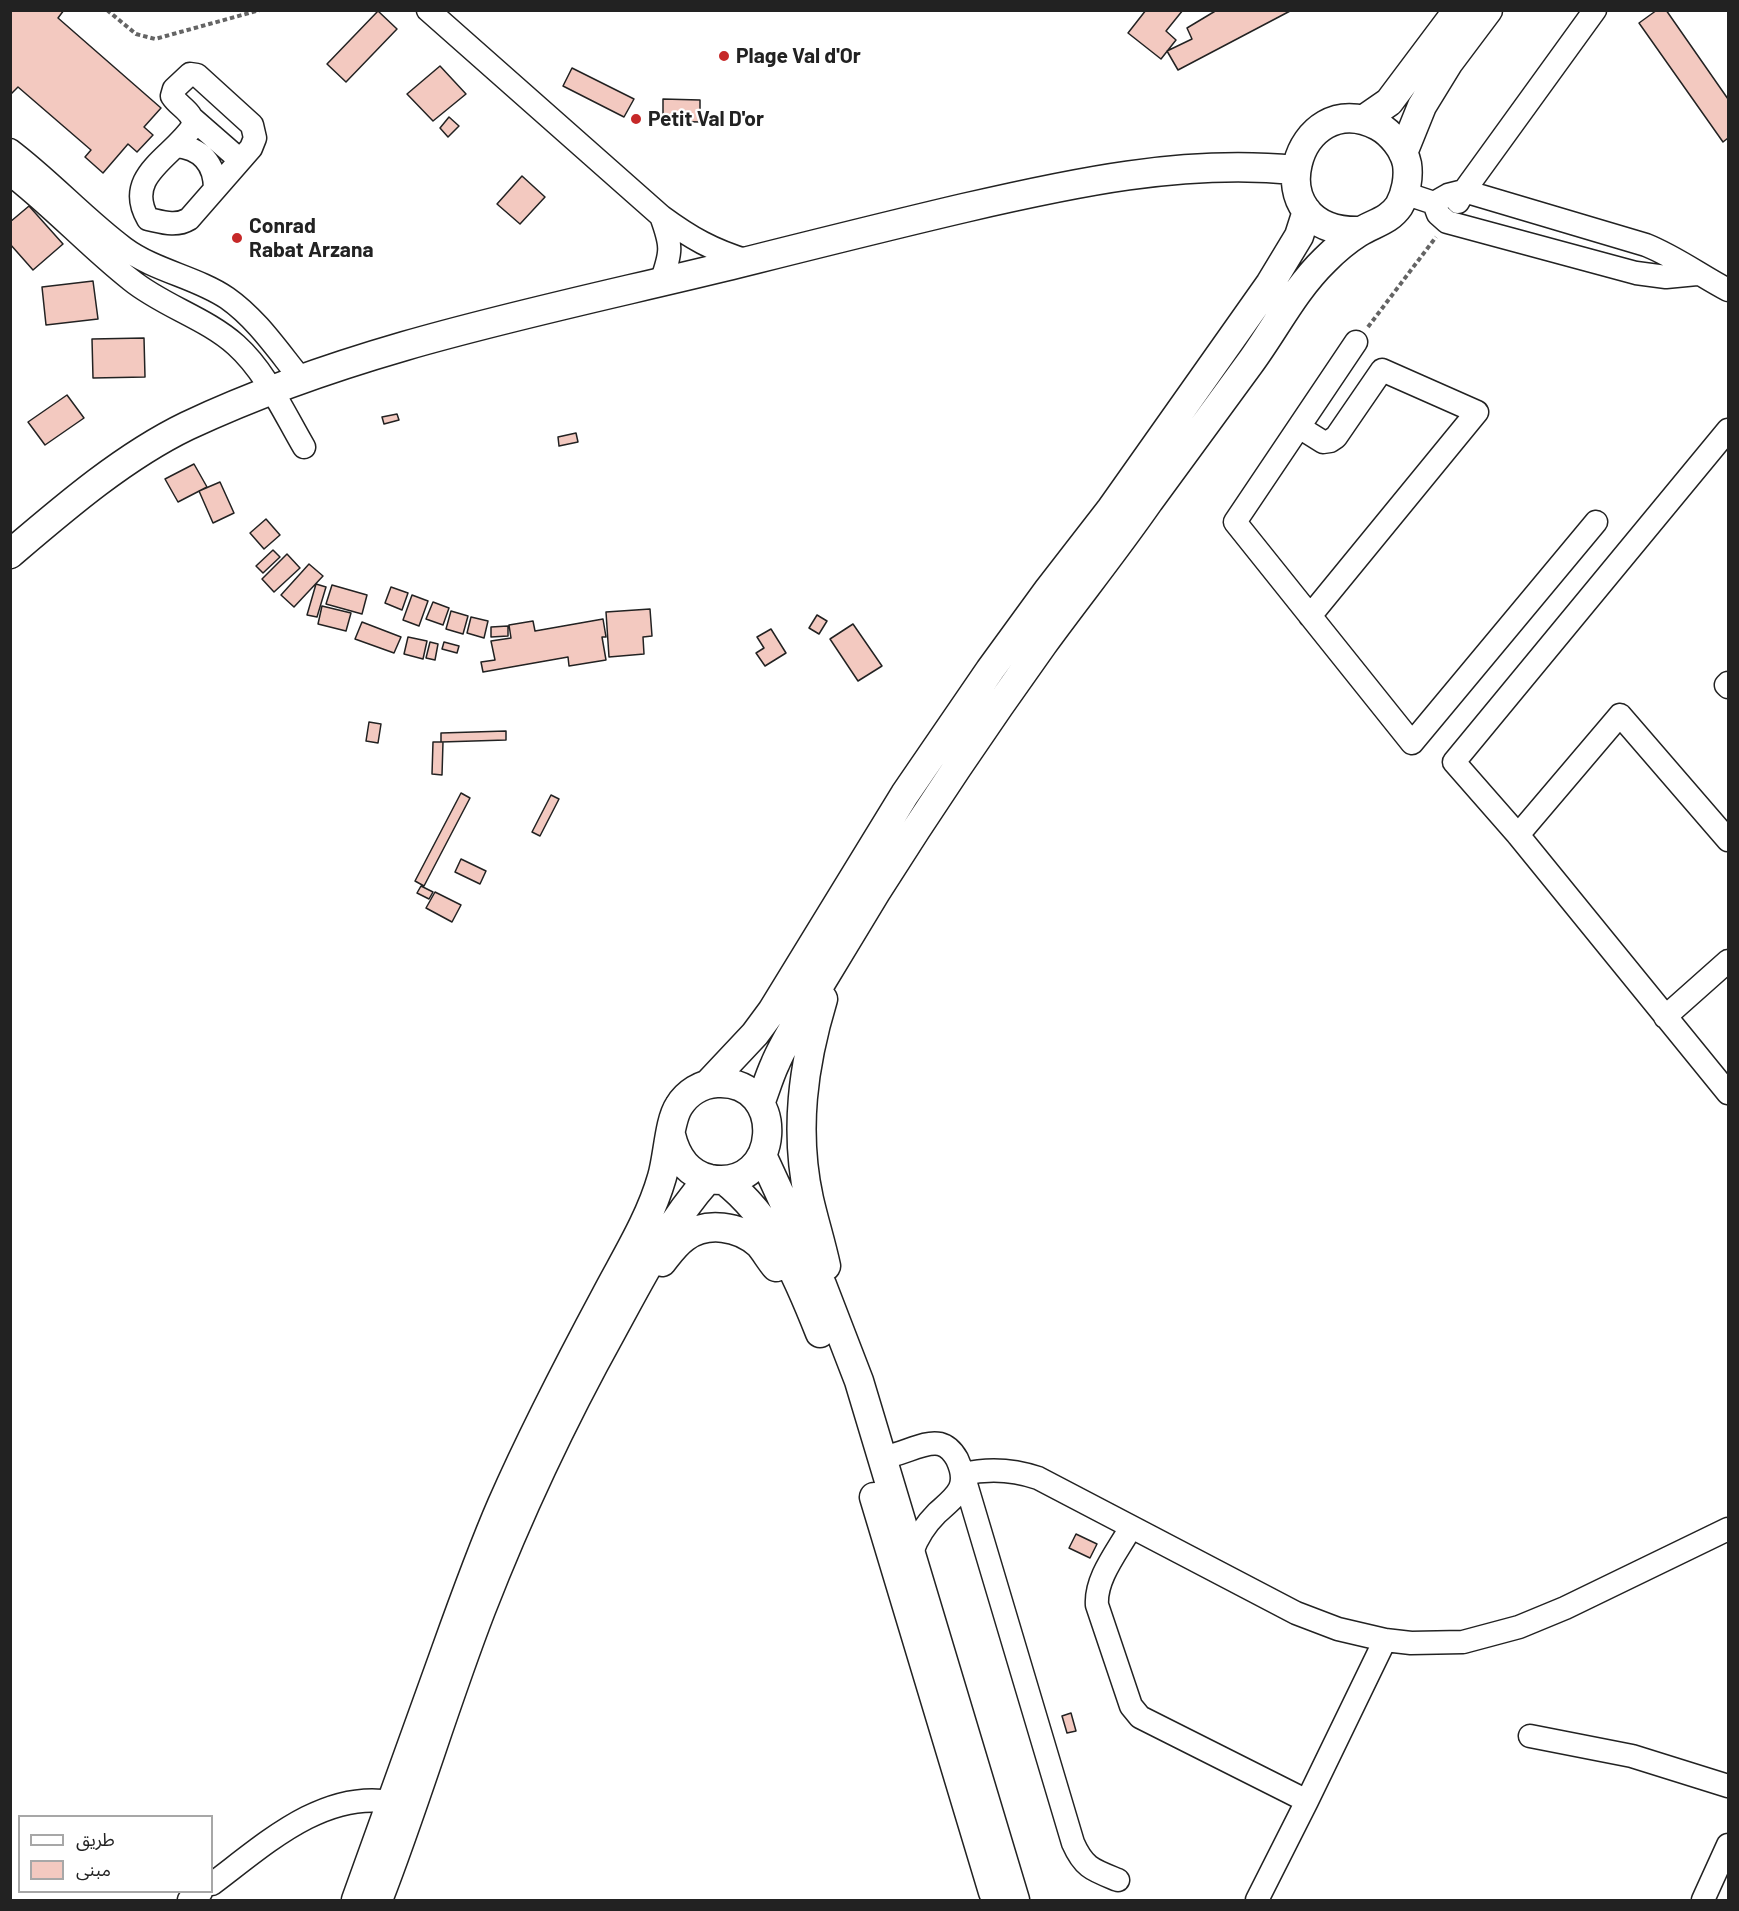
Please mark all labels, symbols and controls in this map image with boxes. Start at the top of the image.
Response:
place label: Plage Val d'Or [736,43,861,69]
marker: Plage Val d'Or [717,49,731,63]
place label: Petit Val D'or [648,106,764,132]
marker: Petit Val D'or [629,112,643,126]
place label: Conrad Rabat Arzana [249,213,374,263]
marker: Conrad Rabat Arzana [230,231,244,245]
legend [18,1815,213,1893]
text: طريق [76,1828,115,1850]
text: مبنى [76,1858,111,1880]

